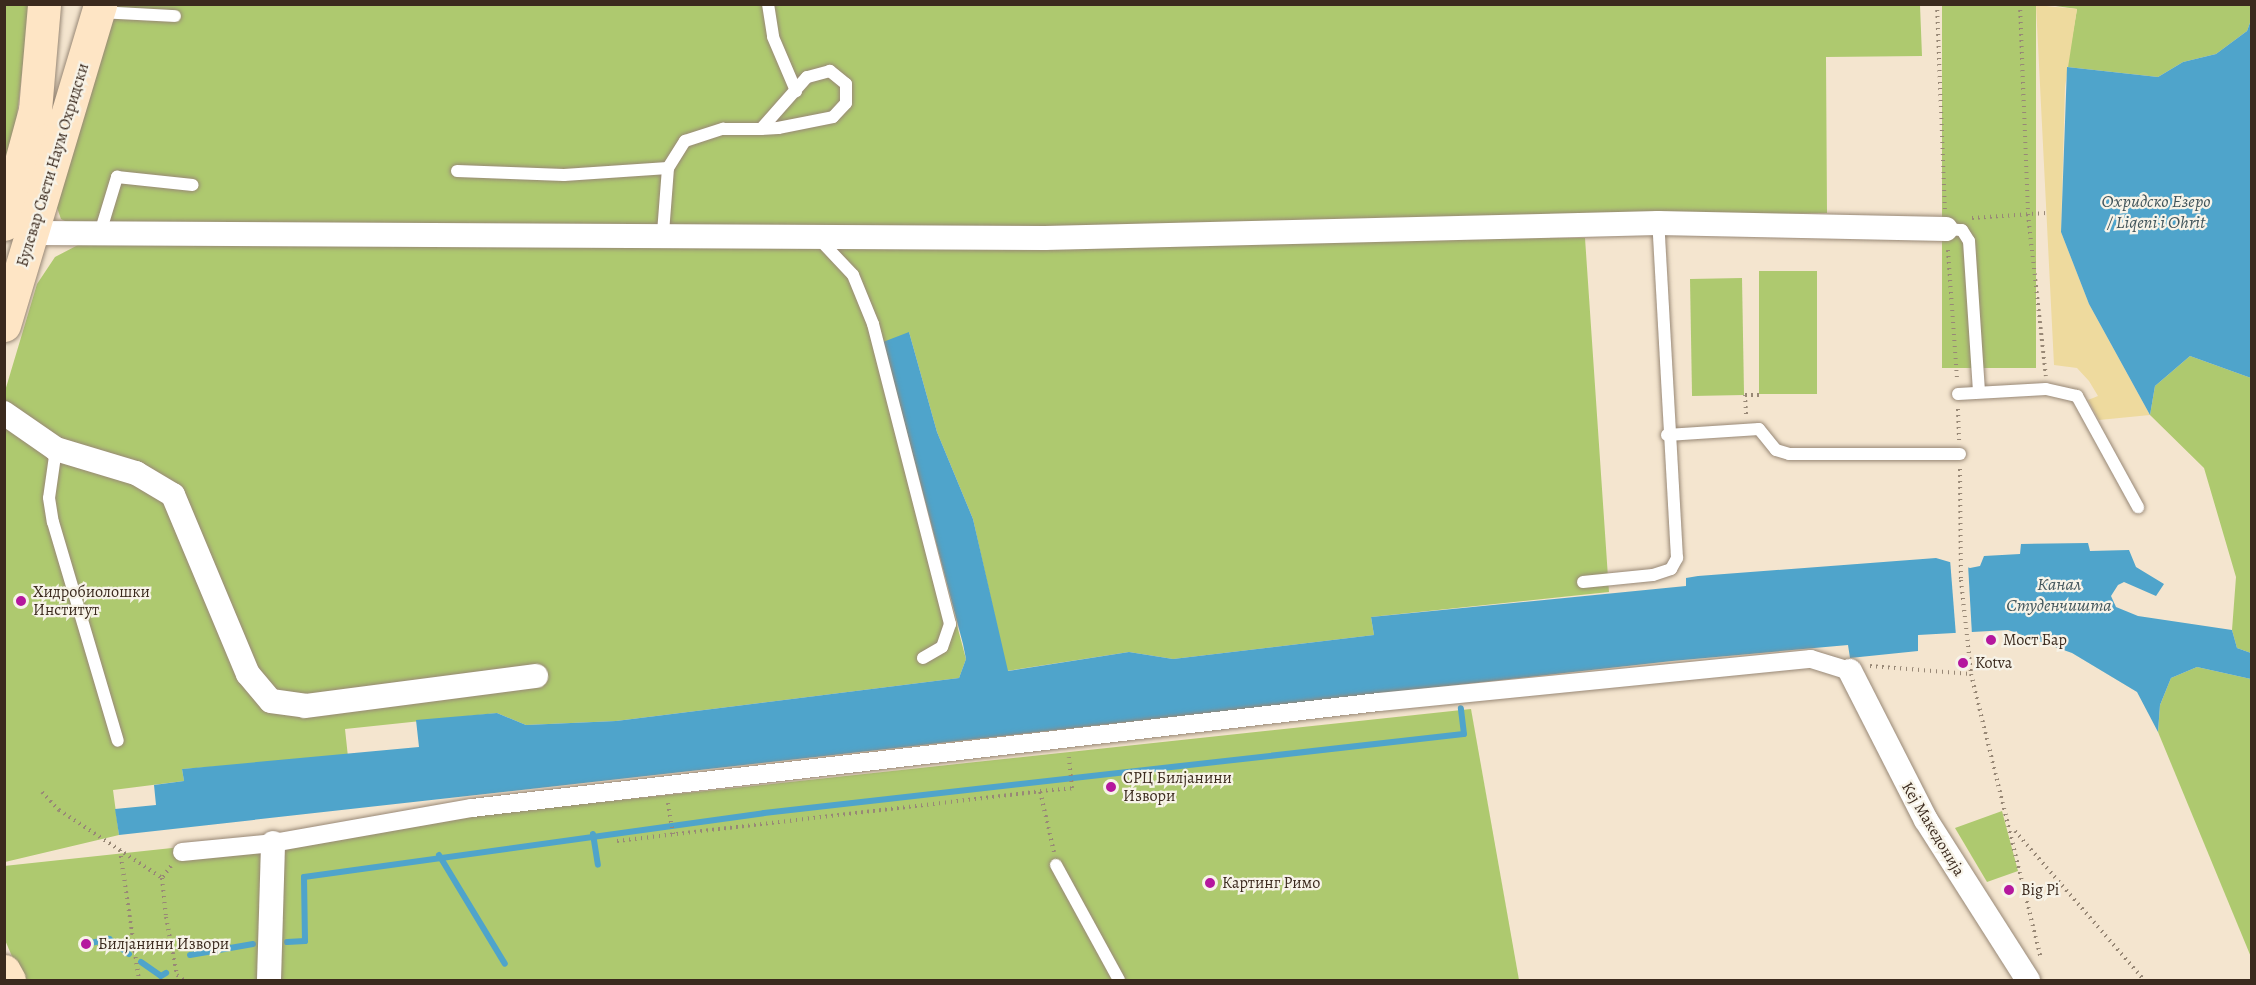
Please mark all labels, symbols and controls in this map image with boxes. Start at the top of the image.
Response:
street label: Булевар Свети Наум Охридски [13,61,93,269]
water label: Охридско Езеро / Liqeni i Ohrit [2101,191,2211,234]
water label: Канал Студенчишта [2006,574,2112,616]
place label: Хидробиолошки Институт [33,582,150,620]
marker: Хидробиолошки Институт [14,594,28,608]
place label: Мост Бар [2003,630,2067,650]
marker: Мост Бар [1984,633,1998,647]
place label: Kotva [1975,653,2012,673]
marker: Kotva [1956,656,1970,670]
place label: СРЦ Билјанини Извори [1123,768,1232,806]
street label: Кеј Македонија [1897,779,1969,879]
marker: СРЦ Билјанини Извори [1104,780,1118,794]
place label: Картинг Римо [1222,873,1320,893]
marker: Картинг Римо [1203,876,1217,890]
place label: Big Pi [2021,880,2059,900]
marker: Big Pi [2002,883,2016,897]
place label: Билјанини Извори [98,934,229,954]
marker: Билјанини Извори [79,937,93,951]

